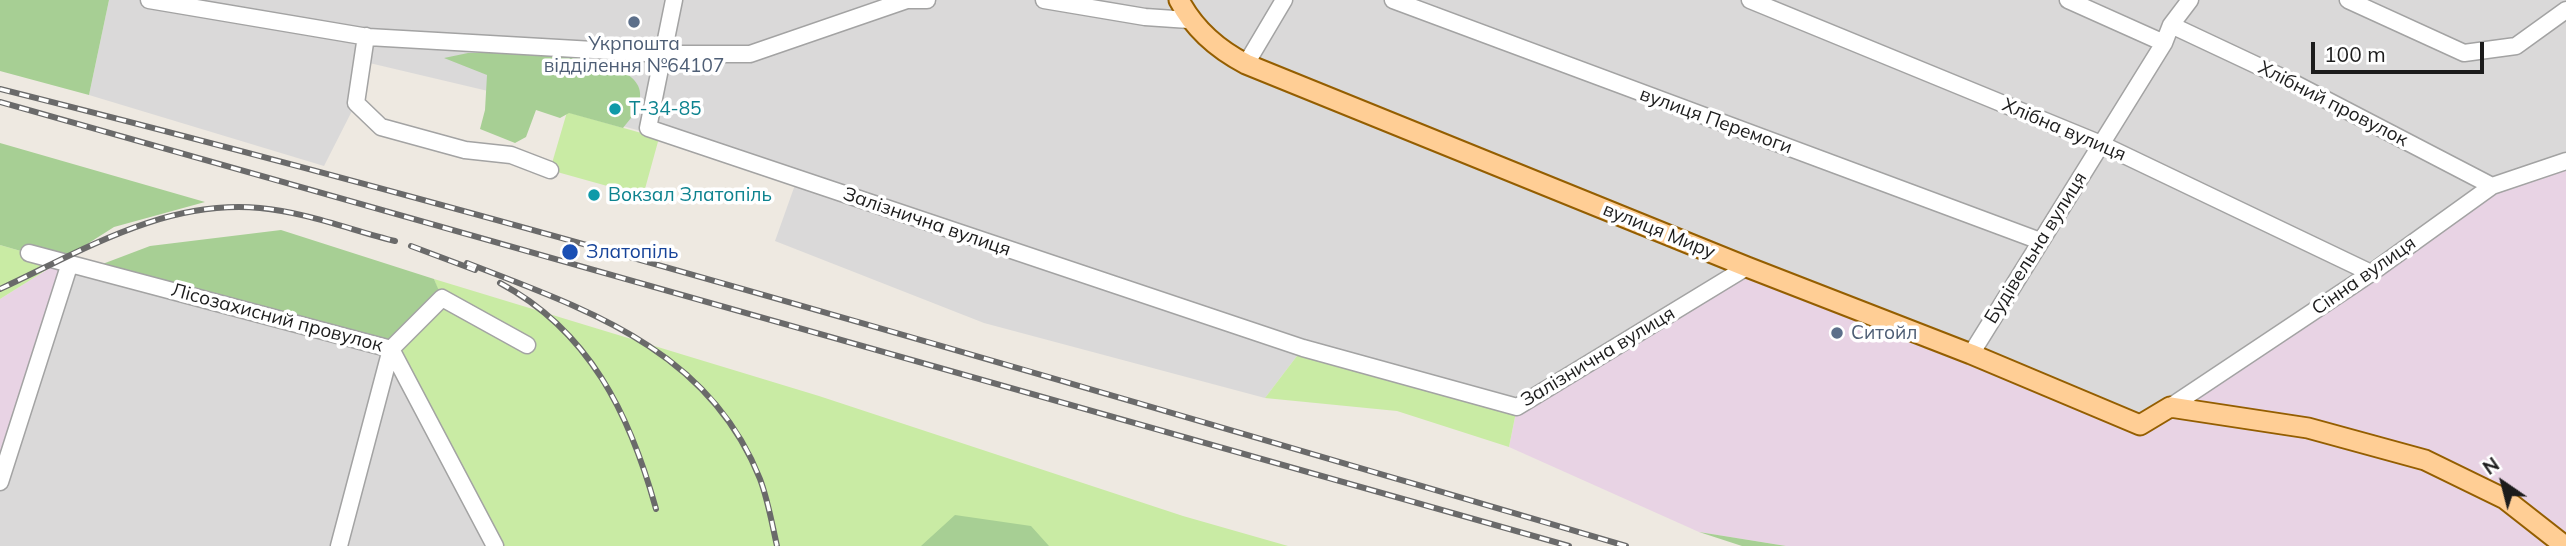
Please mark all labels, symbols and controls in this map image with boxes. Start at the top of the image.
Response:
marker: Укрпошта відділення №64107 [626,14,642,30]
scale bar [2314,28,2487,72]
place label: Укрпошта відділення №64107 [544,33,724,77]
text: 100 m [2324,41,2386,67]
street label: Хлібний провулок [2254,56,2412,152]
street label: вулиця Перемоги [1637,83,1795,159]
street label: Хлібна вулиця [1999,94,2129,166]
place label: Т-34-85 [629,98,701,120]
marker: Т-34-85 [607,101,623,117]
street label: Будівельна вулиця [1980,168,2092,328]
street label: Залізнична вулиця [840,183,1014,261]
place label: Вокзал Златопіль [608,184,772,206]
marker: Вокзал Златопіль [586,187,602,203]
street label: вулиця Миру [1600,198,1718,264]
street label: Сінна вулиця [2308,232,2420,320]
place label: Златопіль [586,241,678,263]
marker: Златопіль [560,242,580,262]
street label: Лісозахисний провулок [169,279,385,357]
street label: Залізнична вулиця [1517,302,1679,412]
place label: Ситойл [1851,322,1917,344]
marker: Ситойл [1829,325,1845,341]
north arrow [2468,448,2538,518]
text: N [2478,452,2504,480]

